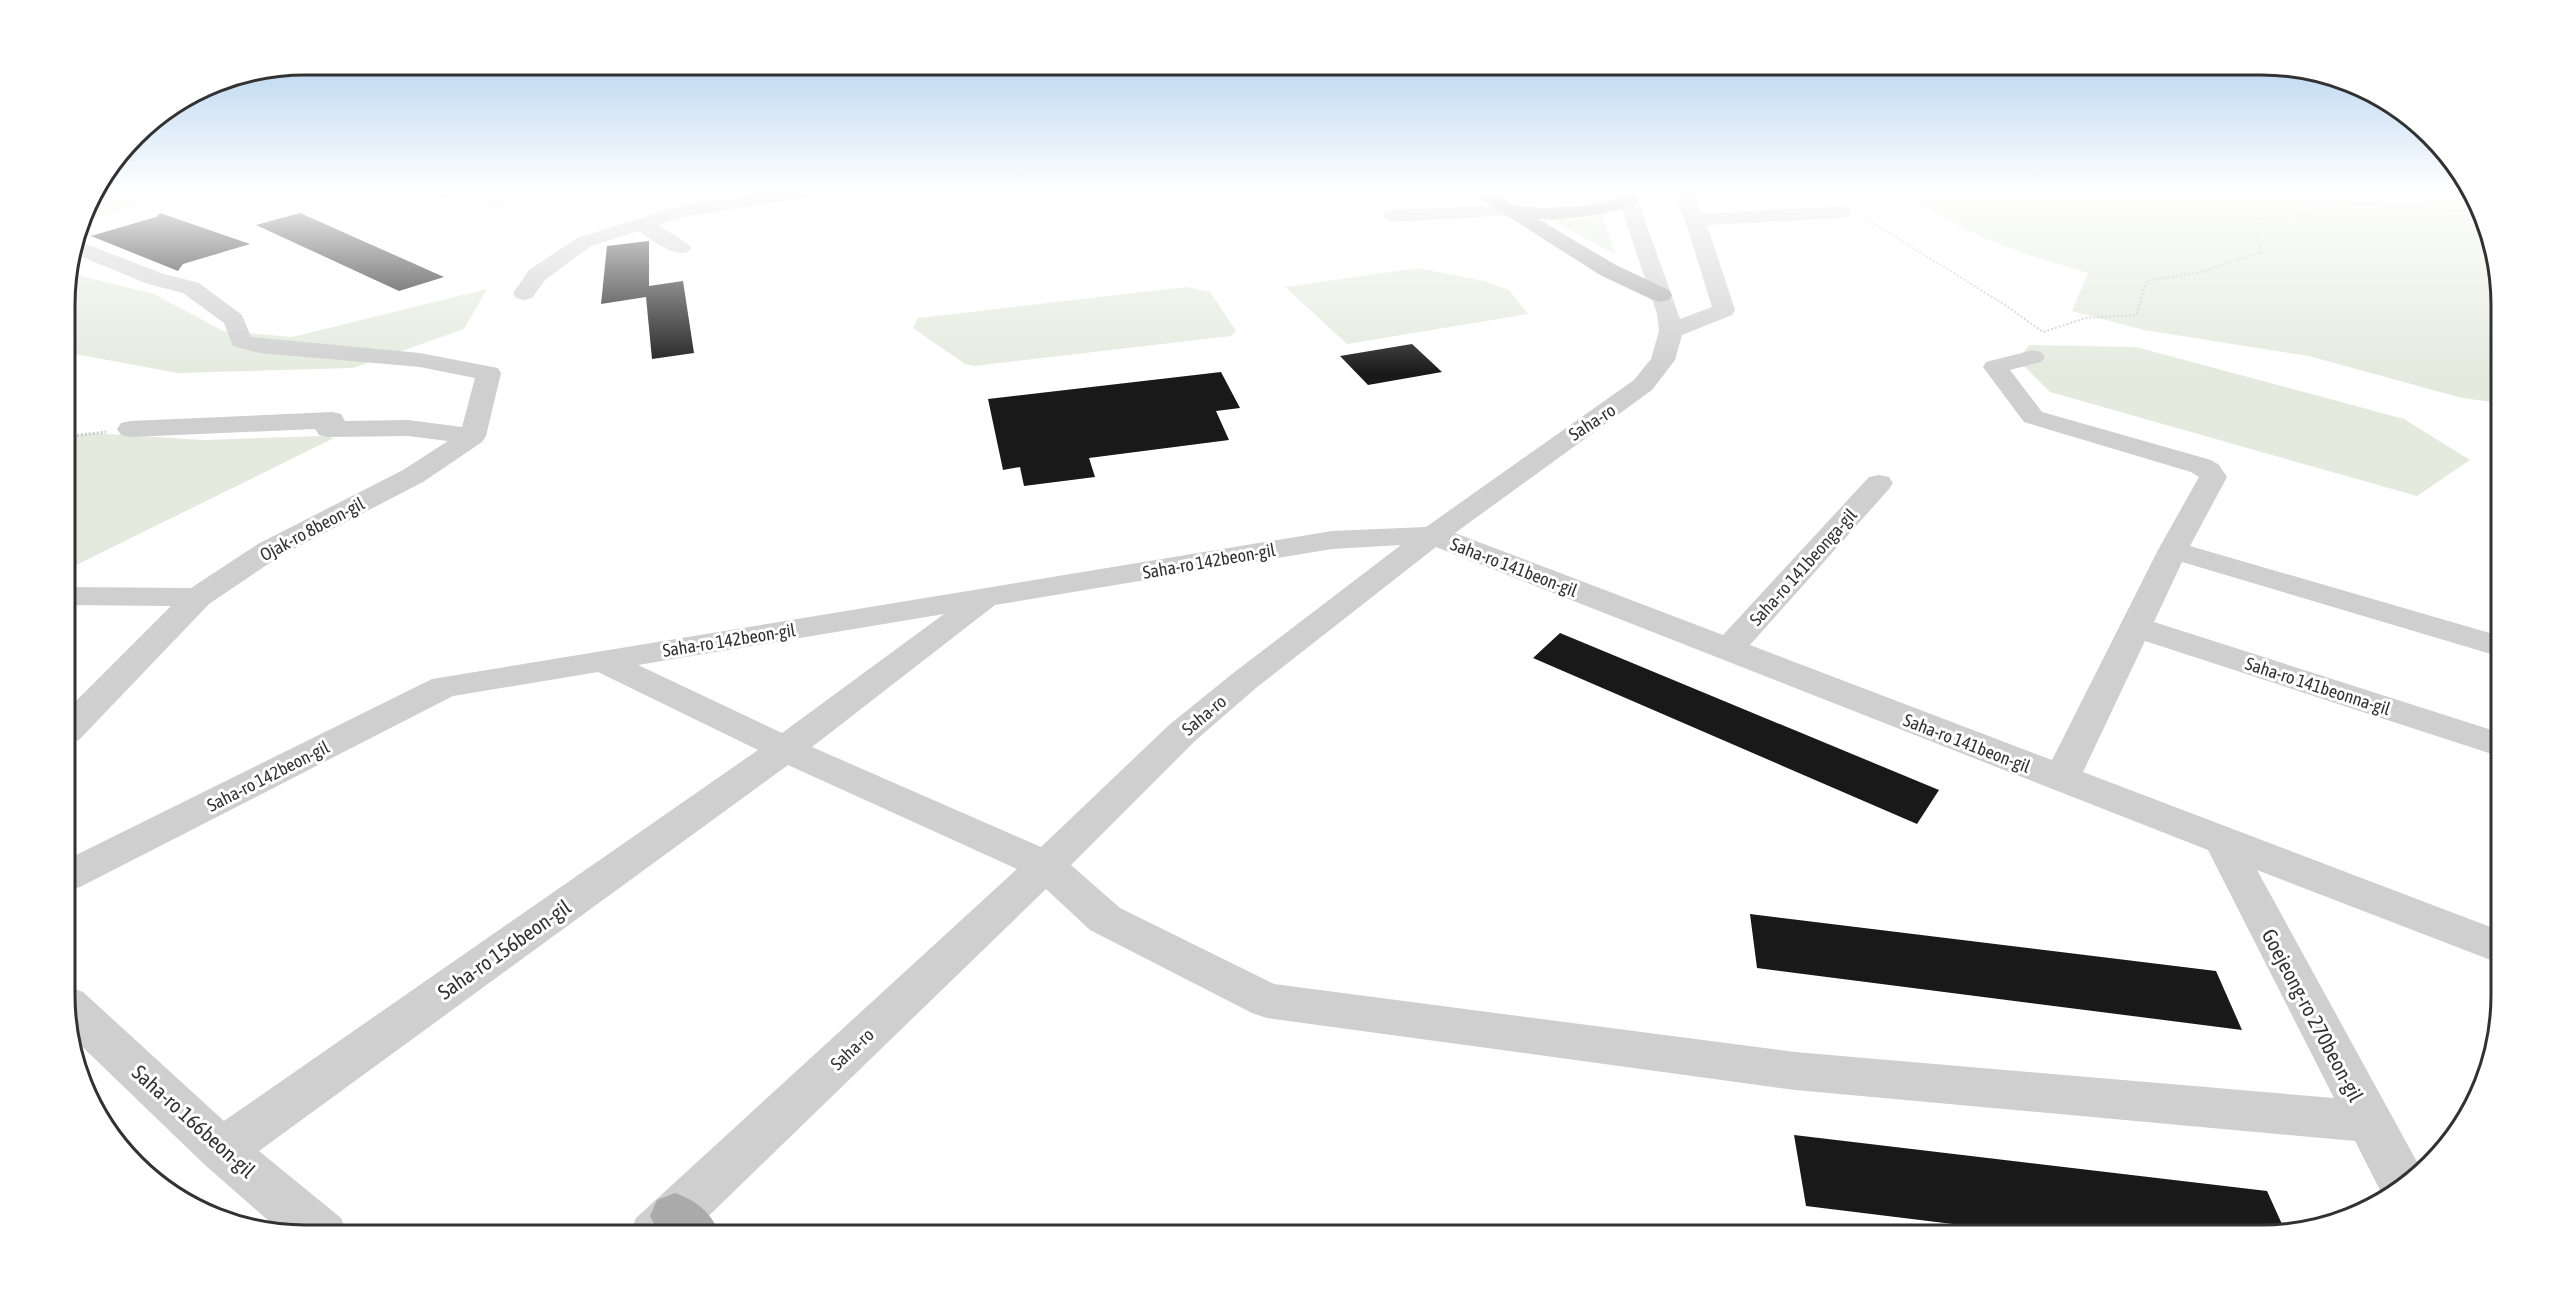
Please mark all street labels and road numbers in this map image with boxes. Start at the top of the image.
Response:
street label: Saha-ro [1565,399,1619,445]
street label: Ojak-ro 8beon-gil [256,493,368,565]
street label: Saha-ro 141beonga-gil [1745,504,1861,630]
street label: Saha-ro 141beon-gil [1448,533,1581,601]
street label: Saha-ro 142beon-gil [1141,539,1277,583]
street label: Saha-ro 142beon-gil [661,619,797,661]
street label: Saha-ro 141beonna-gil [2243,653,2393,719]
street label: Saha-ro [1178,690,1230,740]
street label: Saha-ro 141beon-gil [1901,709,2034,777]
street label: Saha-ro 142beon-gil [203,736,333,816]
street label: Saha-ro 156beon-gil [433,894,575,1004]
street label: Goejeong-ro 270beon-gil [2257,925,2369,1106]
street label: Saha-ro [826,1024,878,1074]
street label: Saha-ro 166beon-gil [128,1060,260,1183]

